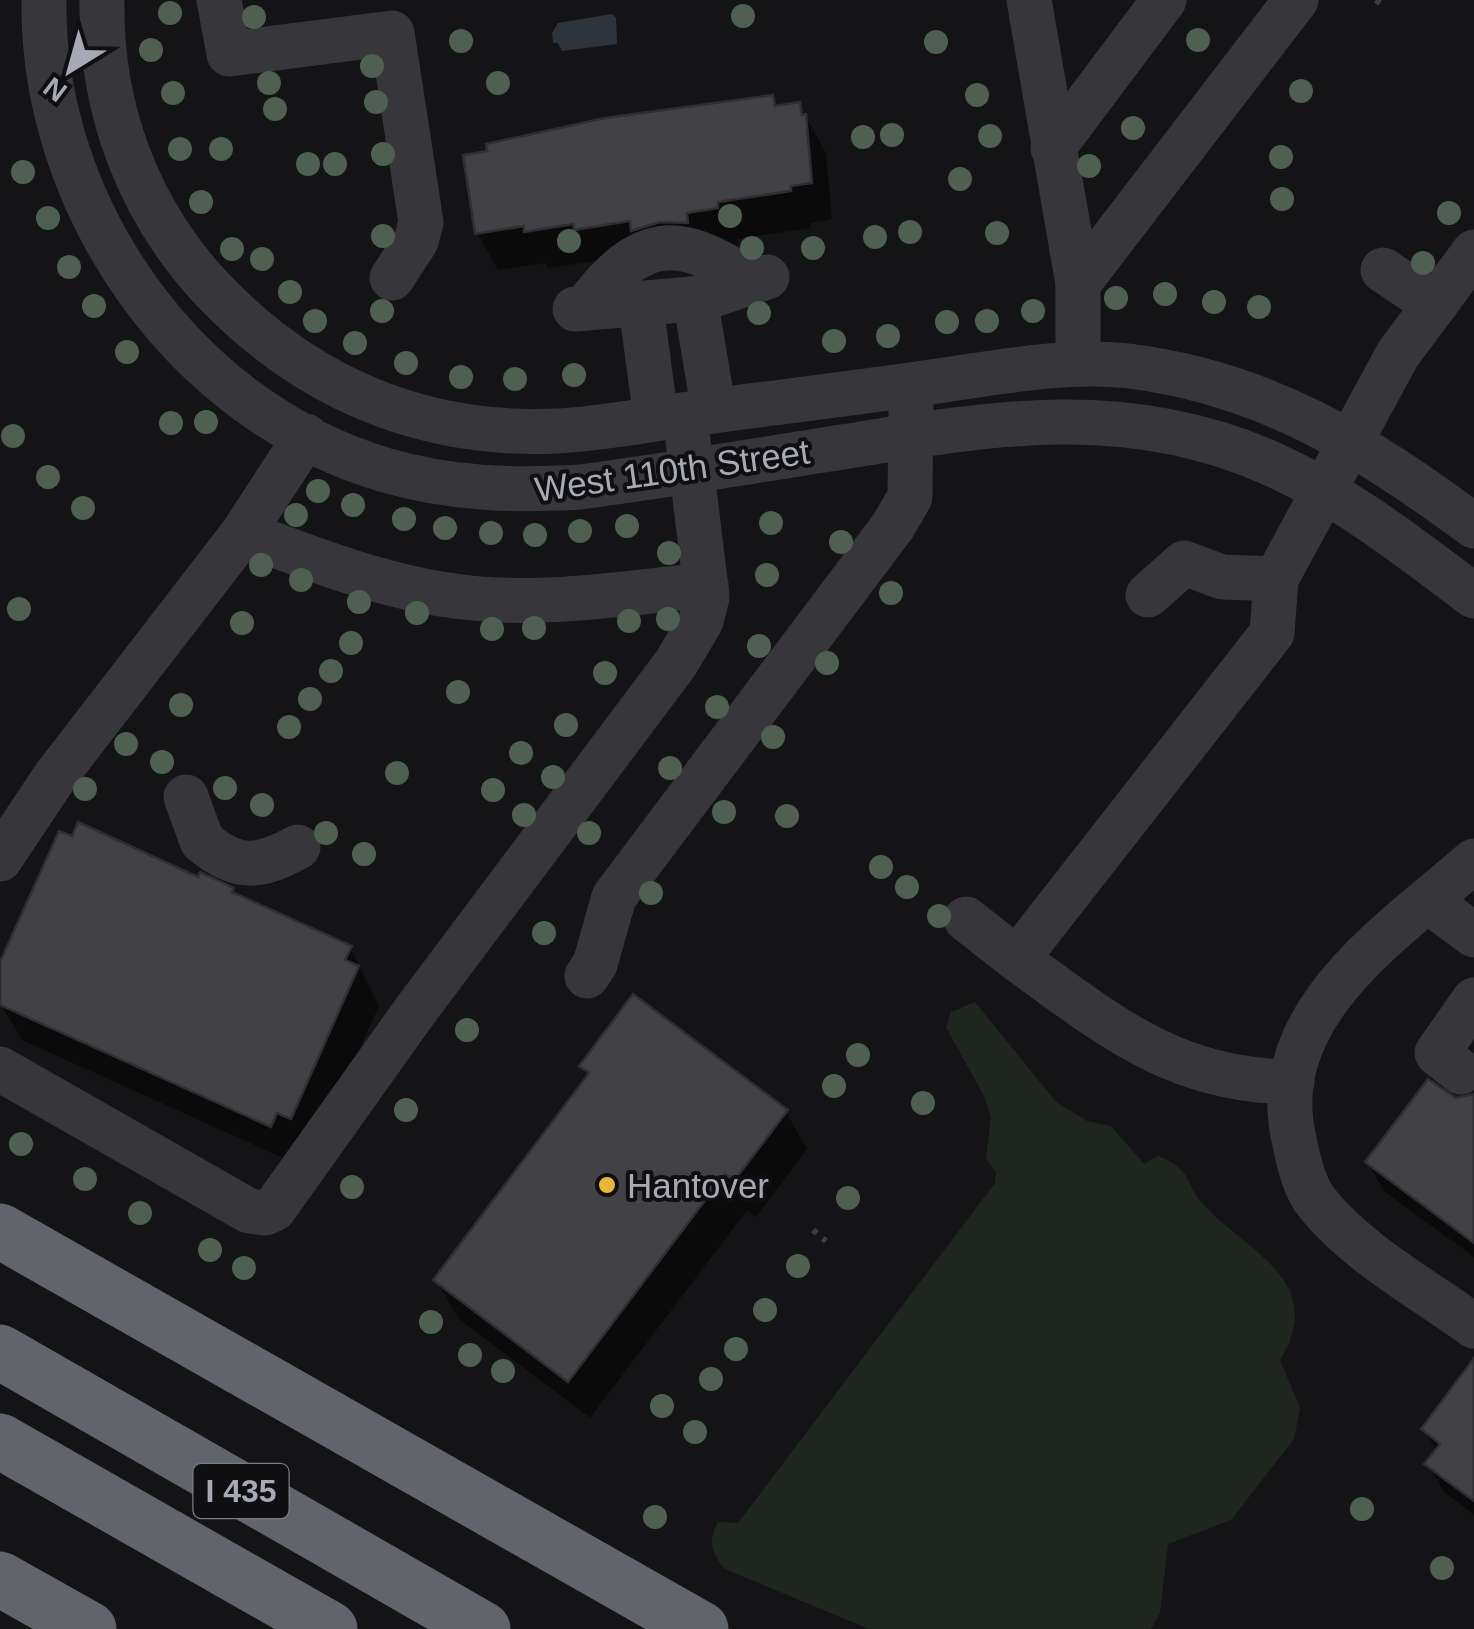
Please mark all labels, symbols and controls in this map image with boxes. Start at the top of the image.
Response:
north arrow [20,20,120,120]
text: N [38,71,73,108]
street label: West 110th Street [532,431,812,509]
place label: Hantover [627,1166,769,1205]
marker: Hantover [596,1174,618,1196]
road number: I 435 [194,1464,288,1518]

